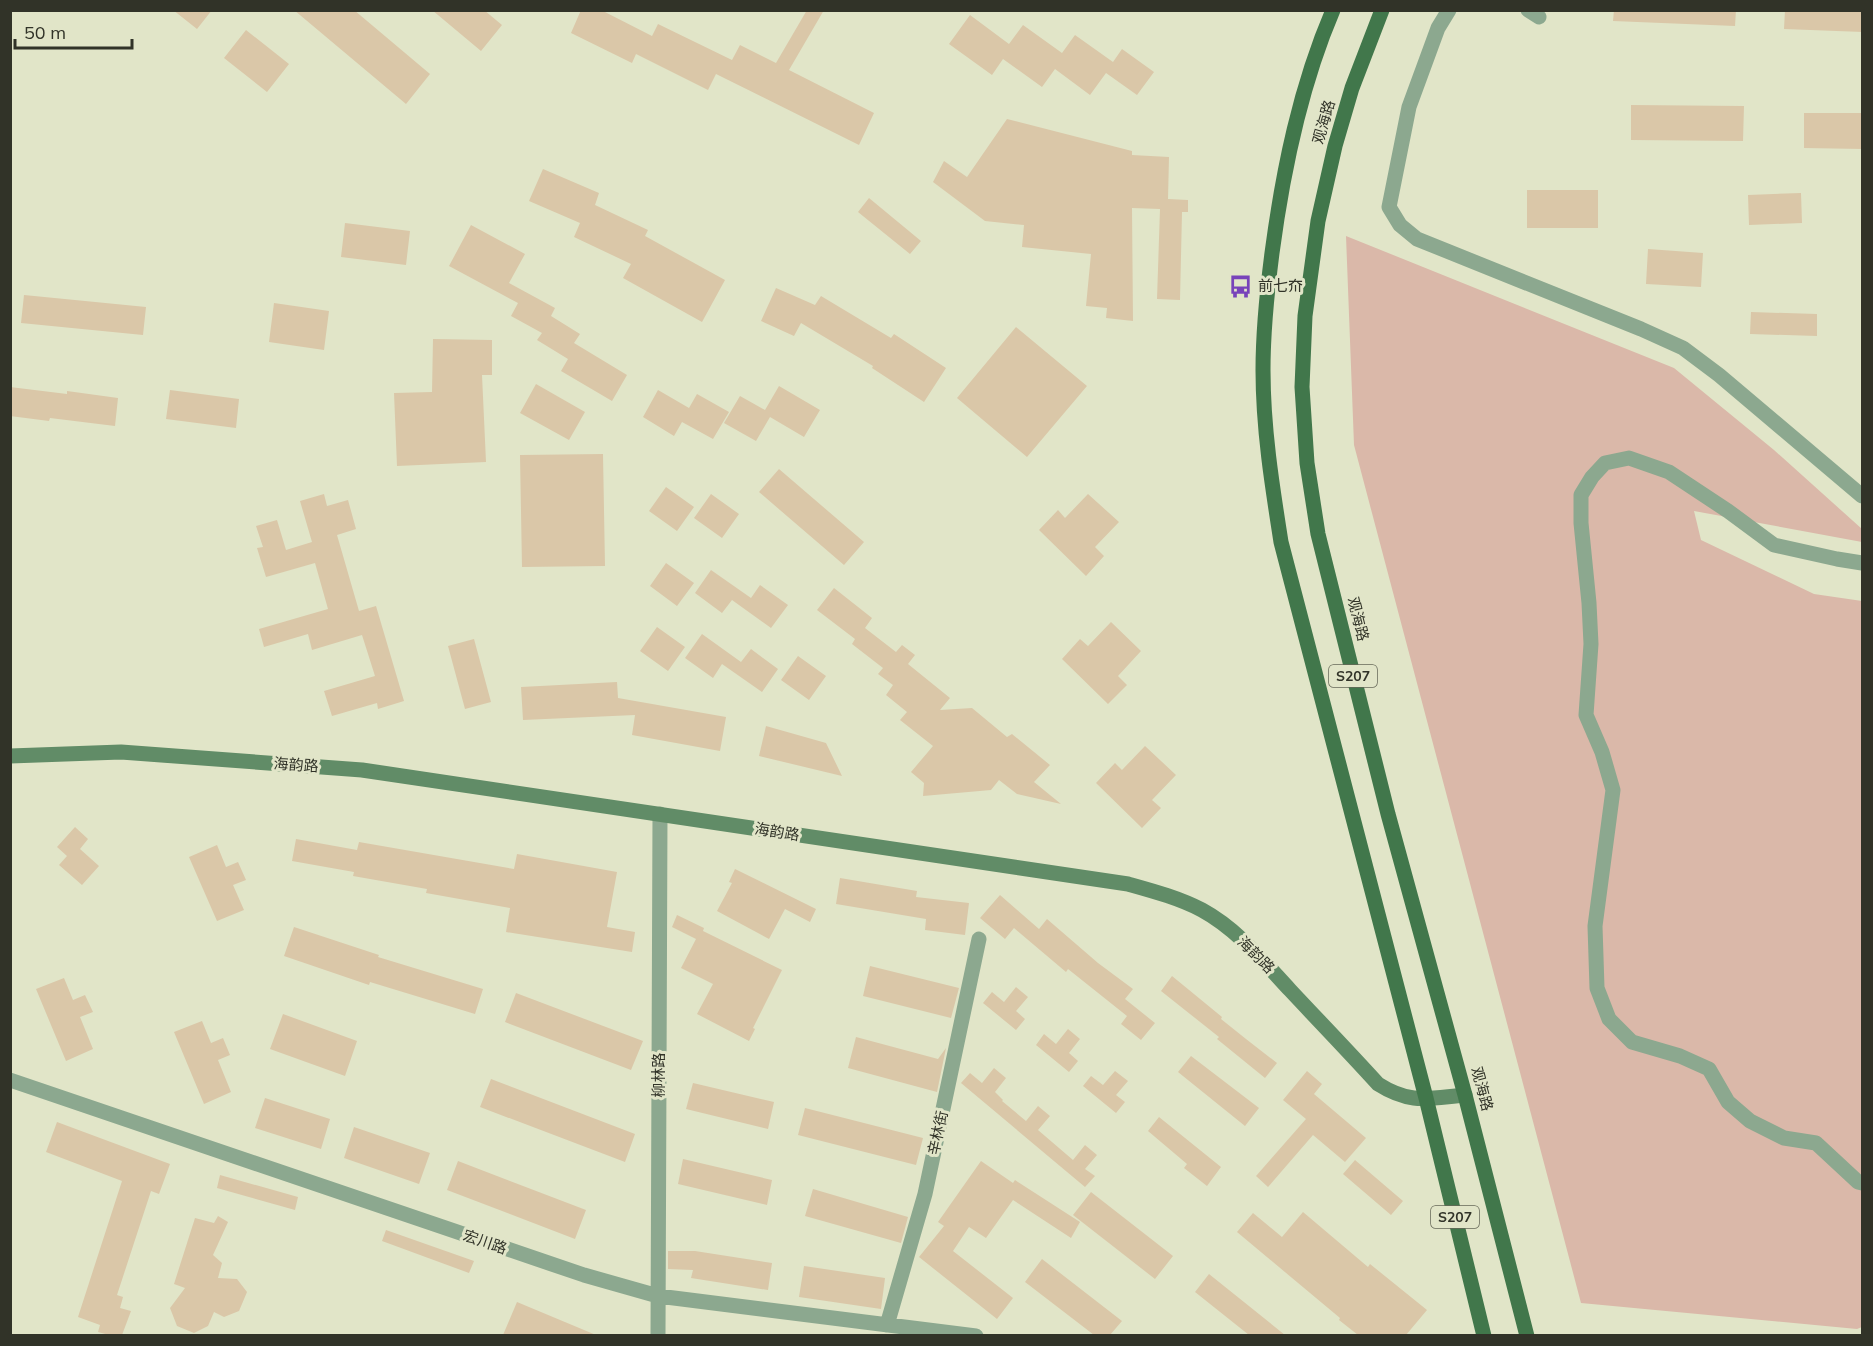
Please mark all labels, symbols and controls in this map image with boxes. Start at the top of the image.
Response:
scale bar [15,12,132,50]
text: 50 m [24,21,66,44]
street label: 观海路 [1308,98,1339,146]
bus stop icon: 前七夼 [1227,273,1253,299]
place label: 前七夼 [1258,276,1303,295]
street label: 观海路 [1344,595,1373,643]
road number: S207 [1329,665,1377,687]
street label: 海韵路 [273,753,319,776]
street label: 海韵路 [753,819,801,844]
street label: 海韵路 [1234,932,1279,977]
street label: 柳林路 [649,1052,668,1098]
street label: 观海路 [1467,1065,1497,1113]
street label: 辛林街 [924,1109,951,1157]
road number: S207 [1431,1206,1479,1228]
street label: 宏川路 [461,1225,510,1258]

